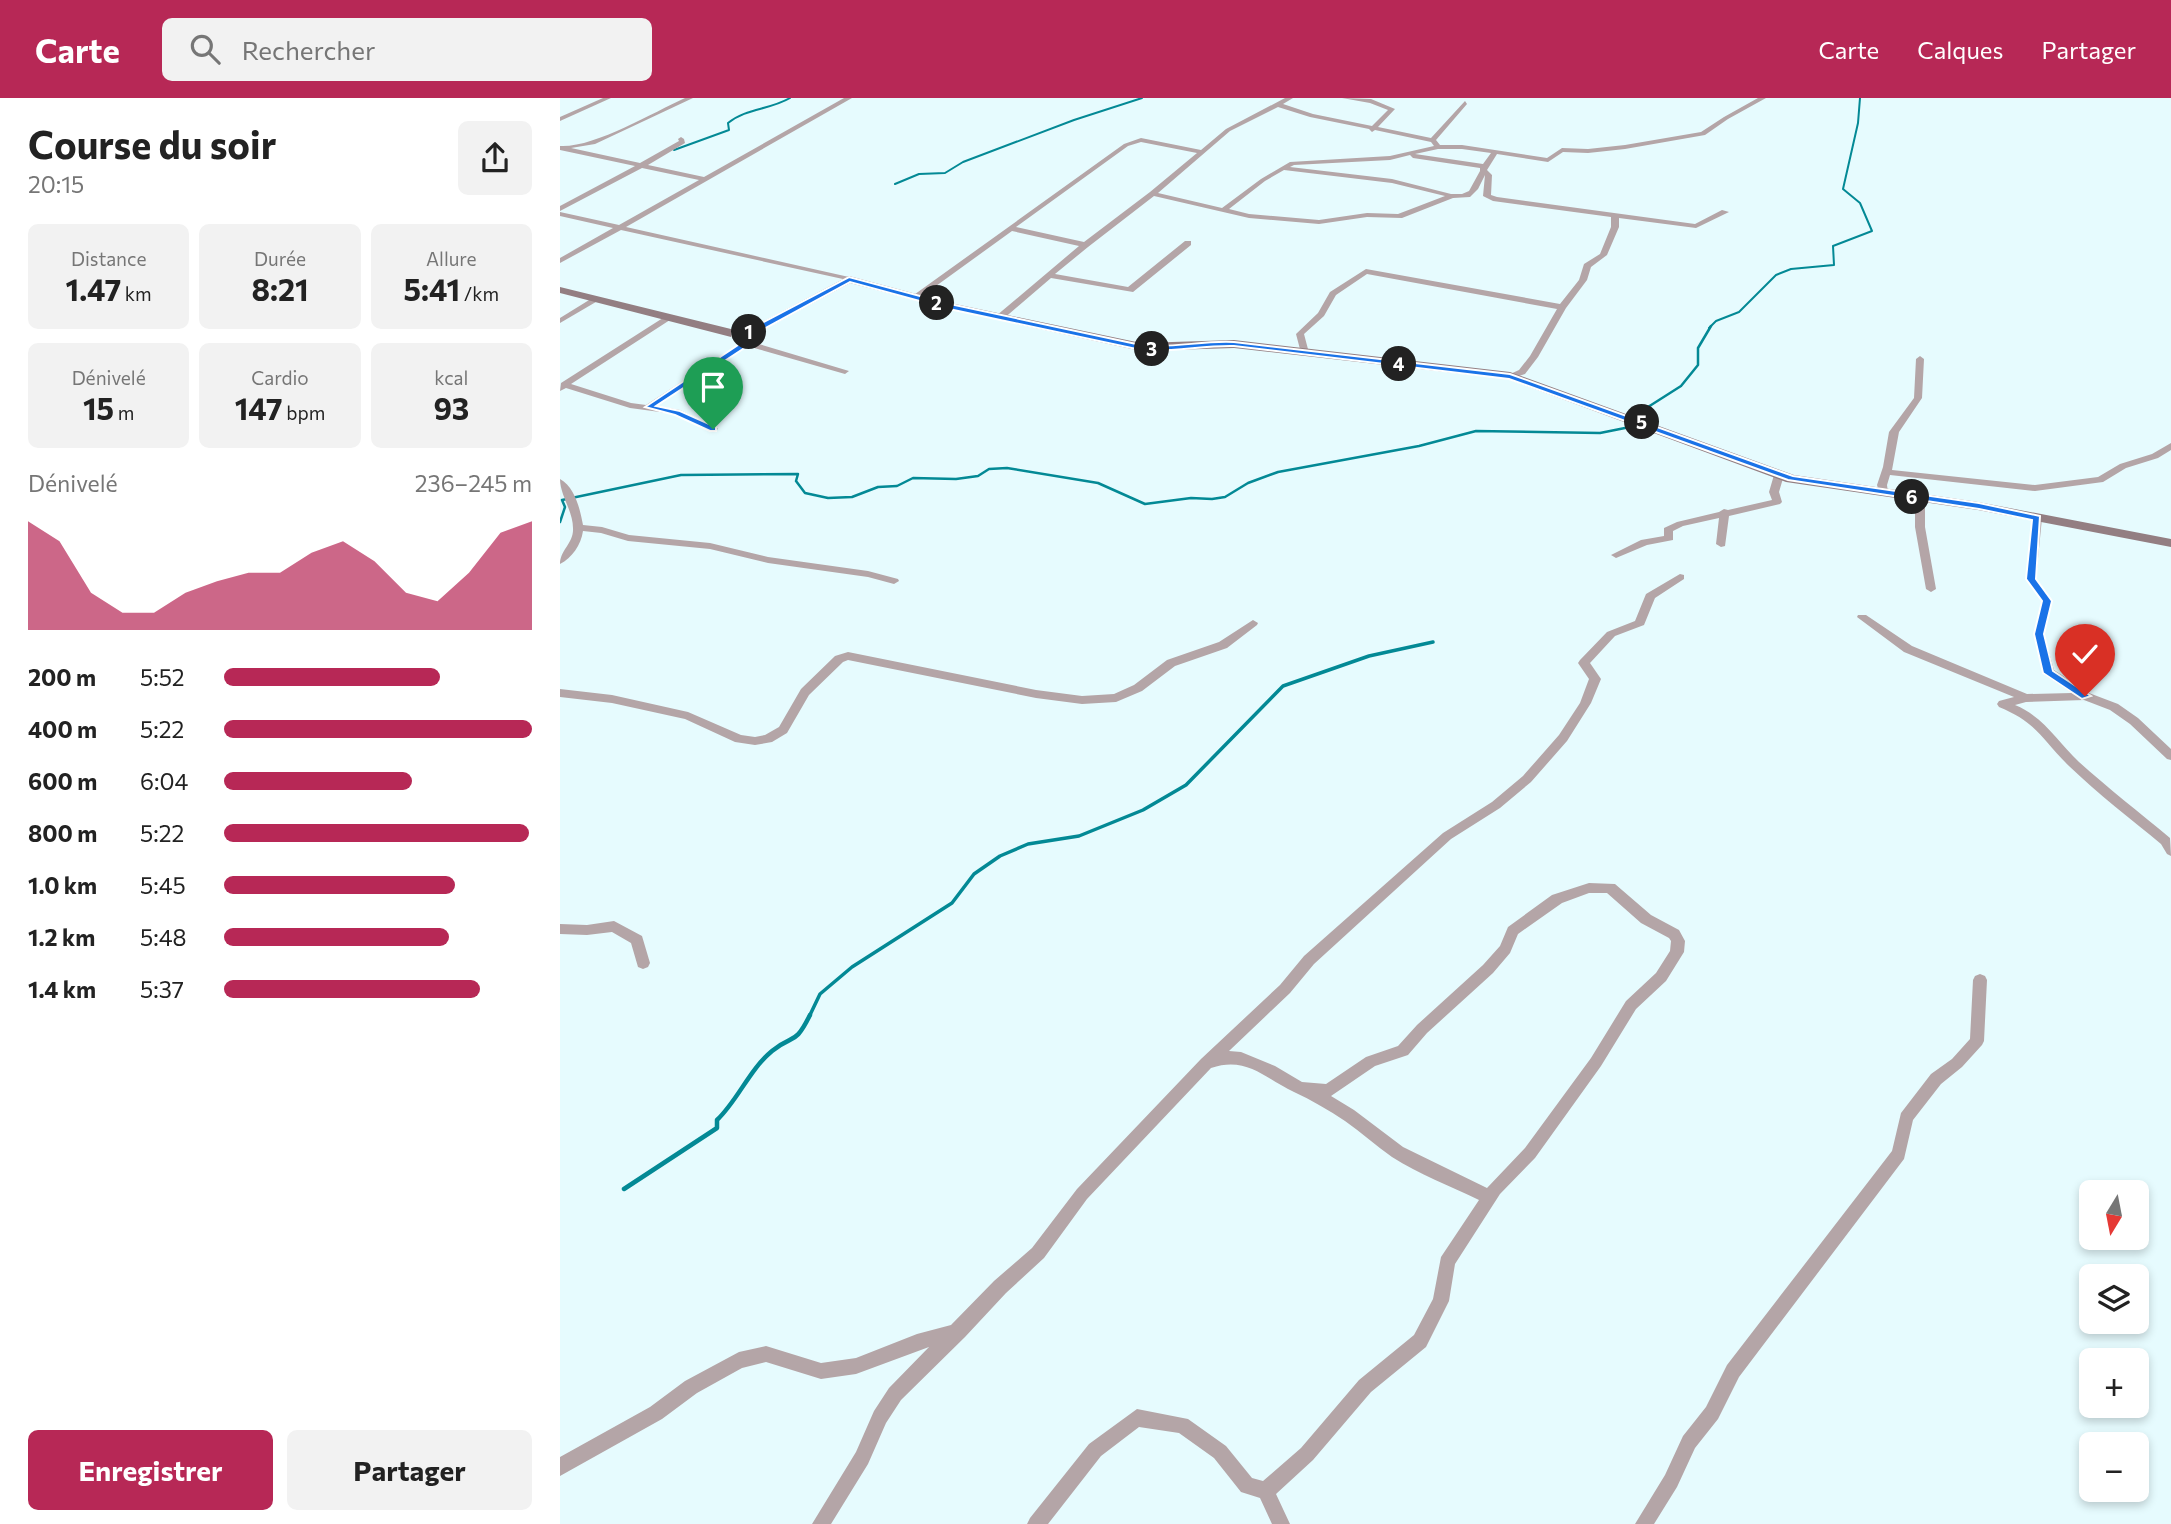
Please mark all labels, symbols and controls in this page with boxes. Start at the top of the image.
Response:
search box [162,18,652,81]
text: Carte [35,29,120,70]
icon: search [186,30,224,68]
text: Rechercher [242,34,375,65]
text: Carte [1818,35,1879,64]
text: Calques [1917,35,2003,64]
text: Partager [2041,35,2136,64]
text: Course du soir [28,120,276,167]
button: share [458,121,532,195]
text: 20:15 [28,170,84,198]
text: Distance [71,247,146,270]
text: Durée [254,247,306,270]
text: Allure [426,247,477,270]
text: 1.47 [66,270,121,307]
text: 8:21 [251,270,309,307]
text: 5:41 [404,270,460,307]
text: km [121,282,152,305]
text: /km [460,282,499,305]
pin: 2 [920,286,954,320]
text: 2 [931,291,942,314]
pin: 1 [732,314,766,350]
text: 1 [744,320,753,343]
pin: 3 [1134,331,1170,366]
text: 3 [1146,337,1157,360]
pin: 4 [1382,346,1416,382]
text: 4 [1393,352,1404,375]
pin [683,357,743,429]
text: Dénivelé [72,366,146,389]
text: Cardio [251,366,309,389]
text: kcal [434,366,468,389]
icon: arrive [694,368,732,406]
text: 15 [83,389,114,426]
text: 147 [235,389,283,426]
text: 93 [433,389,469,426]
text: m [114,401,134,424]
text: bpm [283,401,325,424]
pin: 5 [1624,404,1660,440]
text: 5 [1636,410,1647,433]
text: Dénivelé [28,469,118,497]
text: 236–245 m [415,469,532,497]
pin: 6 [1894,480,1930,514]
text: 6 [1906,485,1917,508]
pin [2055,624,2115,696]
icon: check [2066,635,2104,673]
text: 200 m [28,663,96,691]
text: 5:52 [140,663,185,691]
text: 400 m [28,715,97,743]
text: 5:22 [140,715,184,743]
text: 600 m [28,767,97,795]
text: 6:04 [140,767,188,795]
text: 800 m [28,819,97,847]
text: 5:22 [140,819,184,847]
text: 1.0 km [28,871,97,899]
text: 5:45 [140,871,186,899]
text: 1.2 km [28,923,95,951]
text: 5:48 [140,923,186,951]
text: 1.4 km [28,975,96,1003]
text: 5:37 [140,975,184,1003]
north arrow [2079,1180,2149,1250]
map controls [2079,1180,2149,1502]
button: layers [2079,1264,2149,1334]
button: + [2079,1348,2149,1418]
button: Enregistrer [28,1430,273,1510]
button: Partager [287,1430,532,1510]
button: − [2079,1432,2149,1502]

